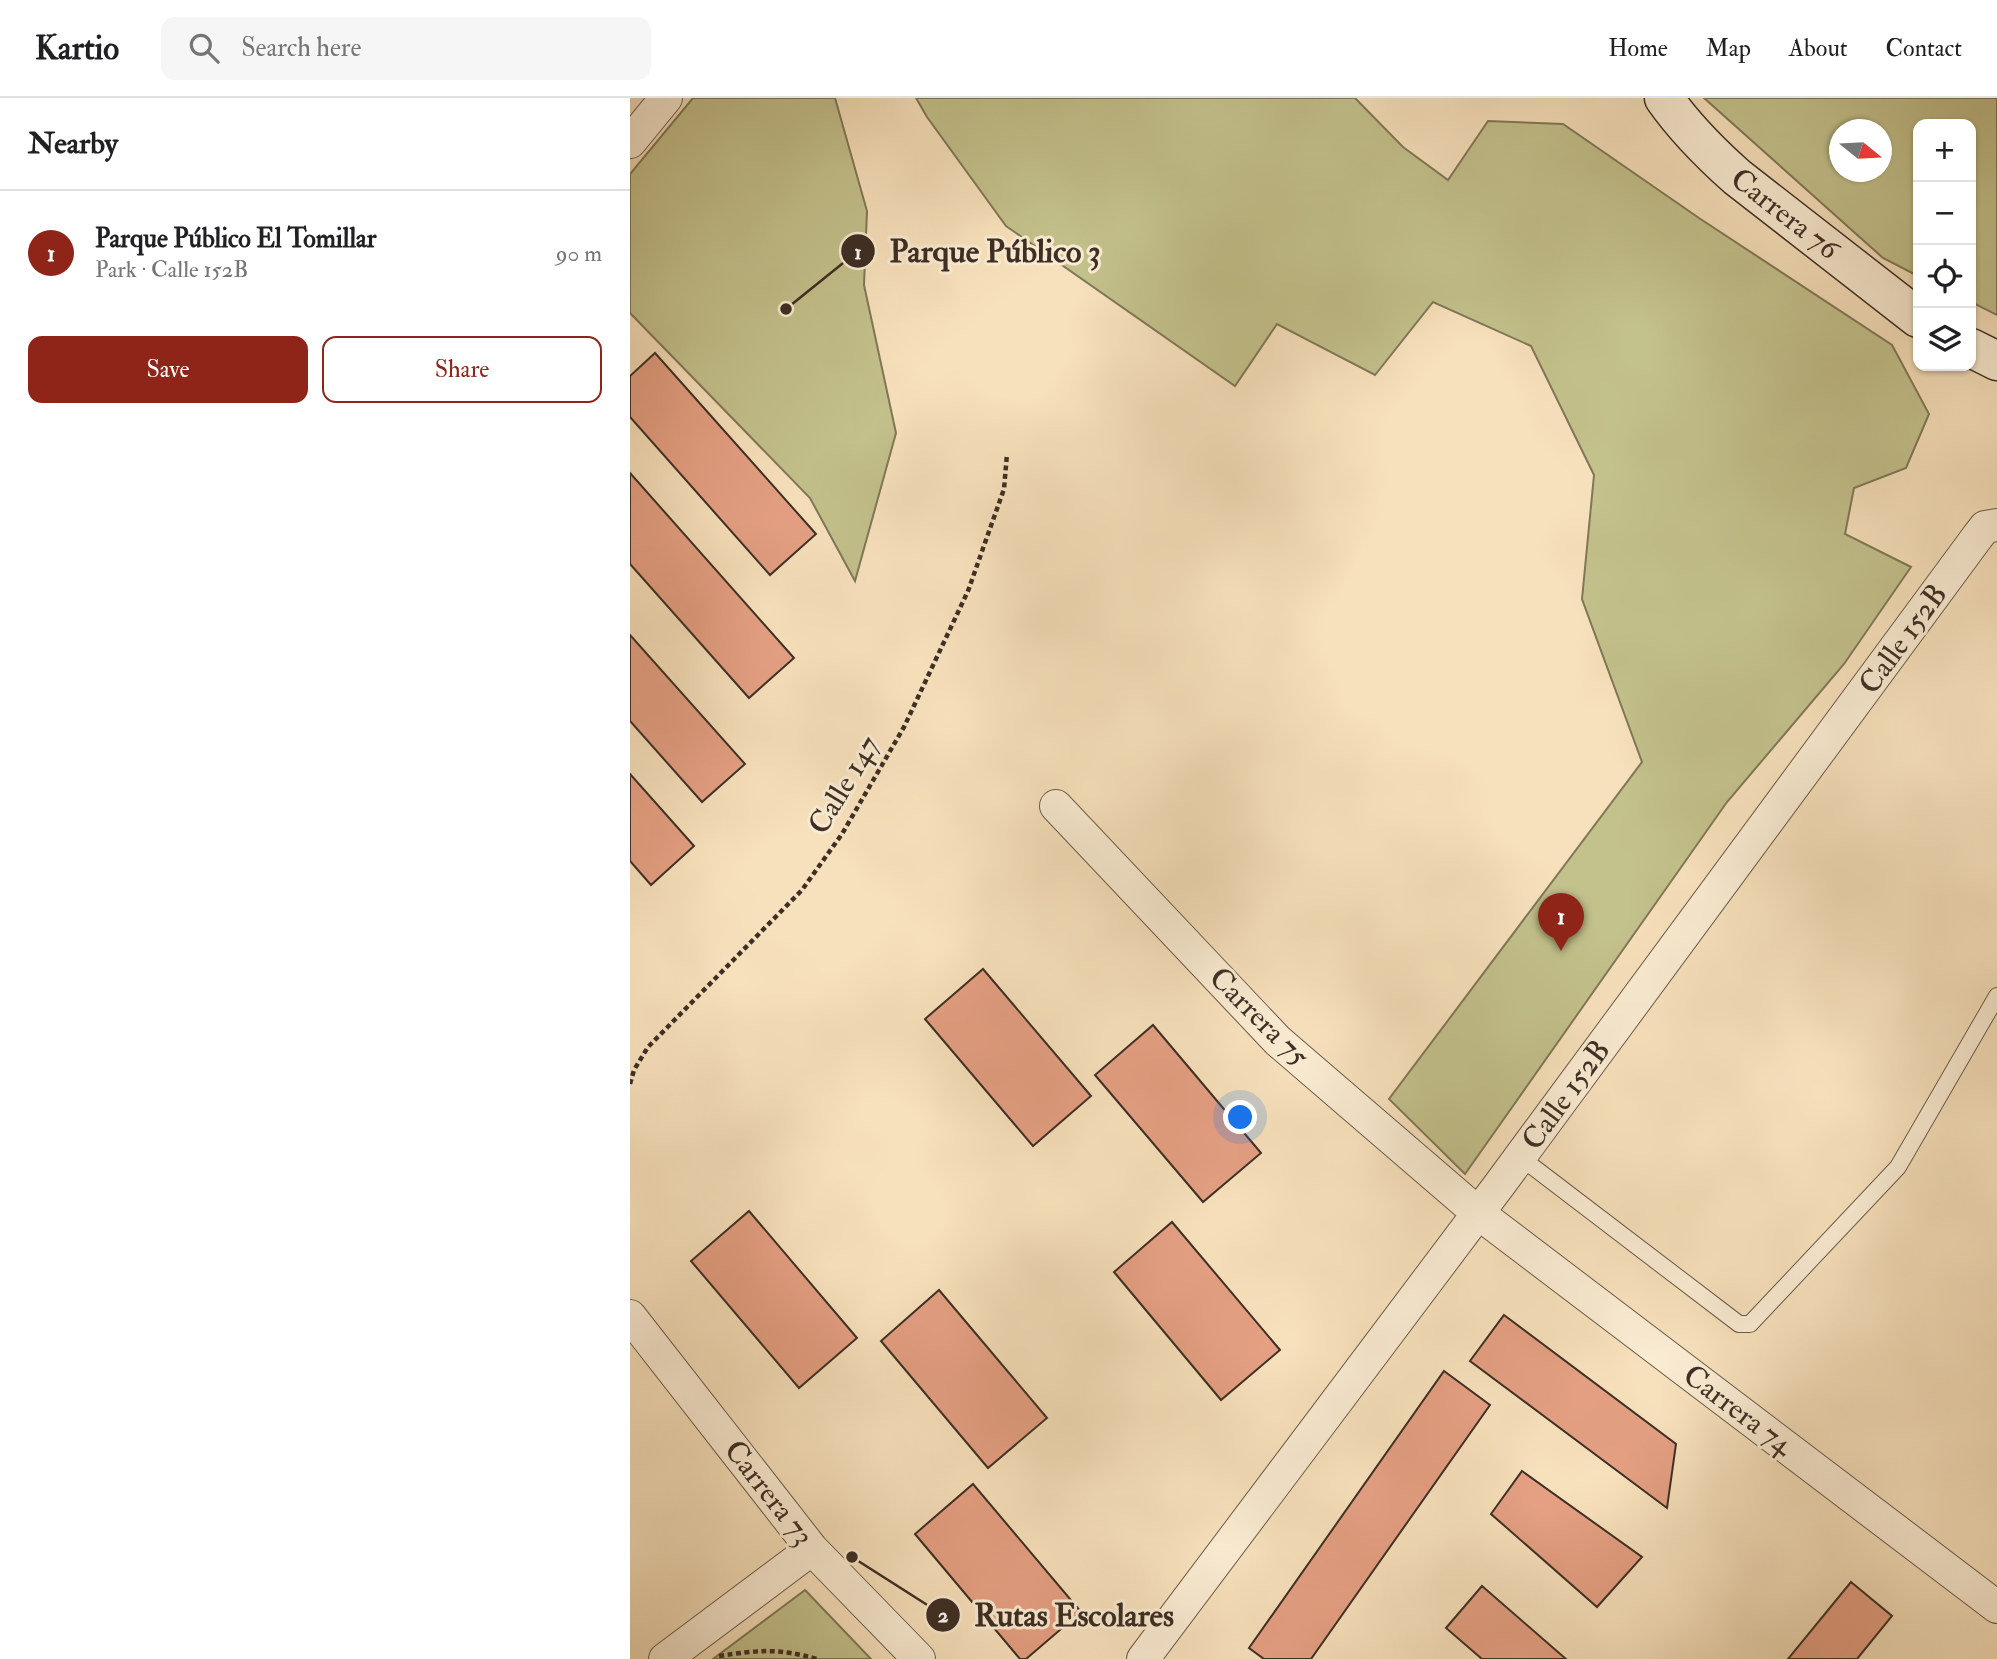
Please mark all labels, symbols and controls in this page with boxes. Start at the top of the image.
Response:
search box [161,17,651,80]
text: Kartio [35,28,119,69]
icon: search [185,29,223,67]
text: Search here [241,32,361,64]
text: Home [1608,33,1668,64]
text: Map [1706,33,1751,64]
text: About [1789,33,1848,64]
text: Contact [1886,33,1962,64]
north arrow [1829,119,1892,182]
map controls [1913,119,1976,371]
button: + [1913,119,1976,182]
text: Nearby [28,125,118,162]
street label: Carrera 76 [1723,160,1848,269]
button: − [1913,182,1976,245]
text: Parque Público El Tomillar [95,223,376,255]
callout: Parque Público 3 [841,225,1115,278]
text: Parque Público 3 [890,232,1100,272]
text: 1 [47,239,55,268]
text: 90 m [556,239,602,268]
text: 1 [854,239,862,266]
button: locate [1913,245,1976,308]
text: Park · Calle 152B [95,255,248,284]
button: layers [1913,308,1976,371]
button: Save [28,336,308,403]
button: Share [322,336,602,403]
street label: Calle 152B [1851,577,1955,701]
street label: Calle 147 [800,729,888,841]
pin: 1 [1538,893,1584,951]
street label: Carrera 75 [1201,959,1317,1075]
street label: Calle 152B [1514,1033,1618,1157]
your location [1223,1100,1257,1134]
street label: Carrera 74 [1676,1357,1802,1464]
street label: Carrera 73 [716,1433,822,1553]
callout: Rutas Escolares [925,1588,1188,1641]
text: Rutas Escolares [974,1596,1174,1636]
text: 2 [938,1602,949,1629]

